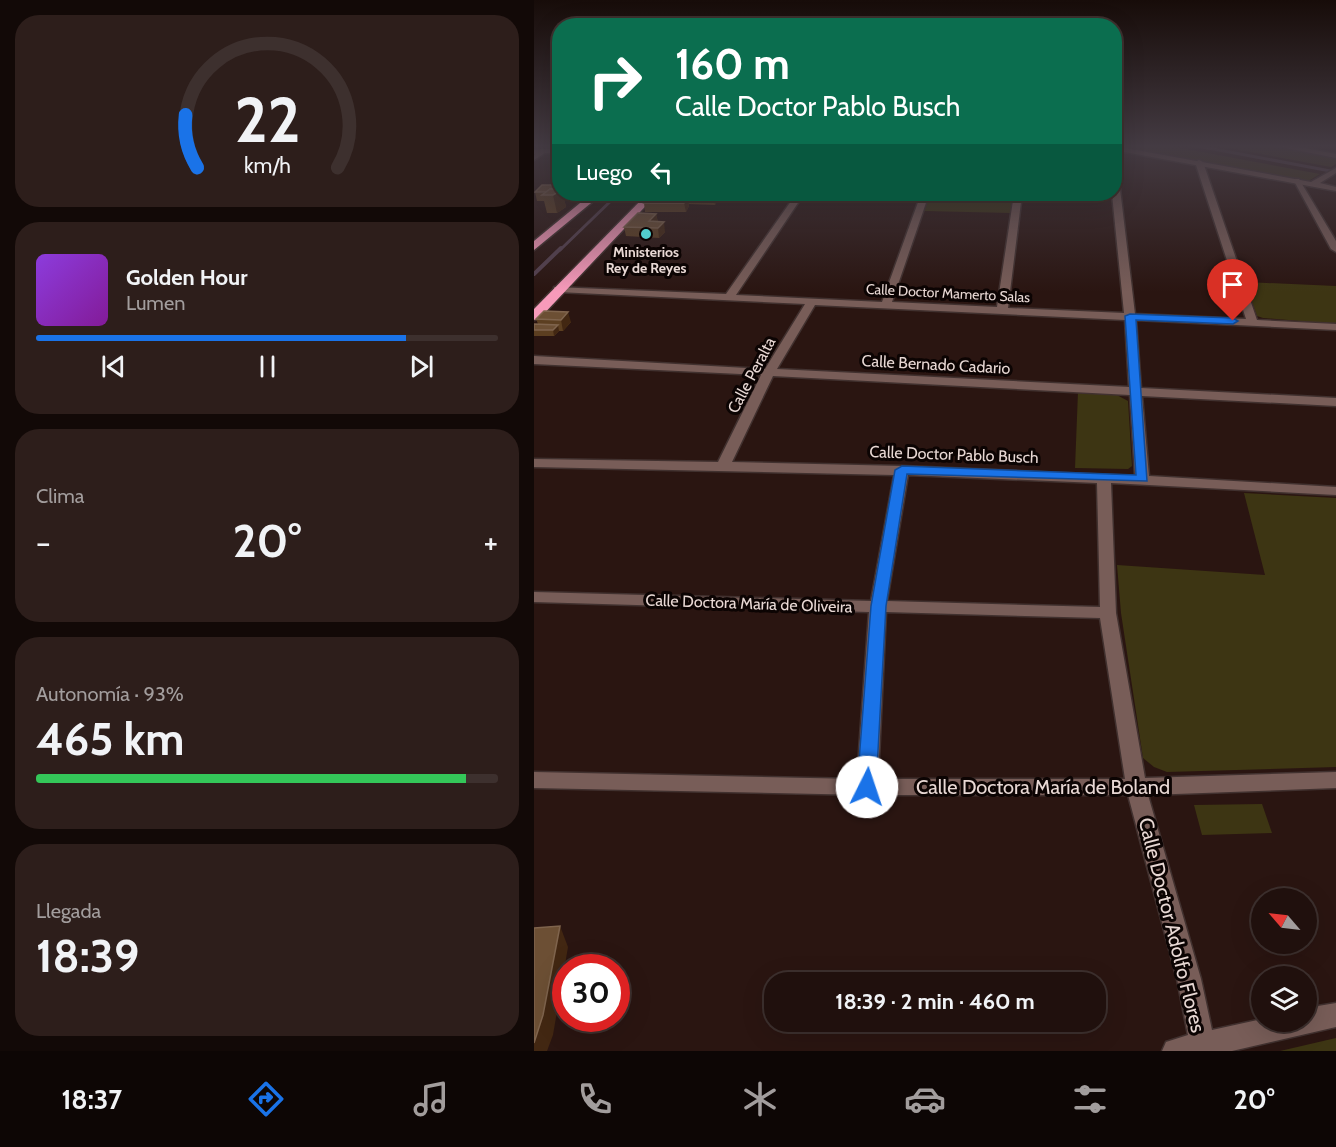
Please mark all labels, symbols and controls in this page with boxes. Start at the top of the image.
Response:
text: 160 m [675,38,790,90]
icon: right [576,42,654,120]
text: 22 [234,82,300,158]
text: Calle Doctor Pablo Busch [675,90,961,123]
text: km/h [244,152,290,178]
icon: left [645,156,678,189]
text: Luego [576,159,633,186]
marker: Ministerios Rey de Reyes [639,227,653,241]
place label: Ministerios Rey de Reyes [606,243,686,277]
pin [1207,259,1258,321]
text: Golden Hour [126,264,247,291]
icon: arrive [1216,268,1249,301]
street label: Calle Doctor Mamerto Salas [865,280,1031,306]
text: Lumen [126,291,185,315]
street label: Calle Peralta [723,334,780,416]
icon: previous [97,350,130,383]
icon: pause [251,350,284,383]
icon: next [405,350,438,383]
street label: Calle Bernado Cadario [861,351,1011,378]
street label: Calle Doctor Pablo Busch [869,442,1039,467]
text: Clima [36,484,84,508]
text: 20° [233,514,301,568]
text: − [36,522,51,562]
text: + [483,522,498,562]
street label: Calle Doctora María de Oliveira [645,590,853,617]
text: Autonomía · 93% [36,682,184,706]
text: 465 km [36,712,184,766]
position arrow [835,755,899,819]
street label: Calle Doctora María de Boland [916,775,1170,799]
street label: Calle Doctor Adolfo Flores [1134,815,1210,1035]
north arrow [1251,888,1317,954]
map controls [1251,888,1317,1032]
text: Llegada [36,899,101,923]
text: 18:39 [36,929,139,983]
speed limit sign: 30 [552,954,630,1032]
button: layers [1251,966,1317,1032]
text: 18:39 · 2 min · 460 m [835,988,1035,1015]
icon: directions [245,1078,287,1120]
icon: music [410,1078,452,1120]
icon: phone [574,1078,616,1120]
icon: climate [739,1078,781,1120]
icon: car [904,1078,946,1120]
icon: filters [1069,1078,1111,1120]
text: 18:37 [61,1083,122,1116]
text: 20° [1233,1083,1275,1116]

